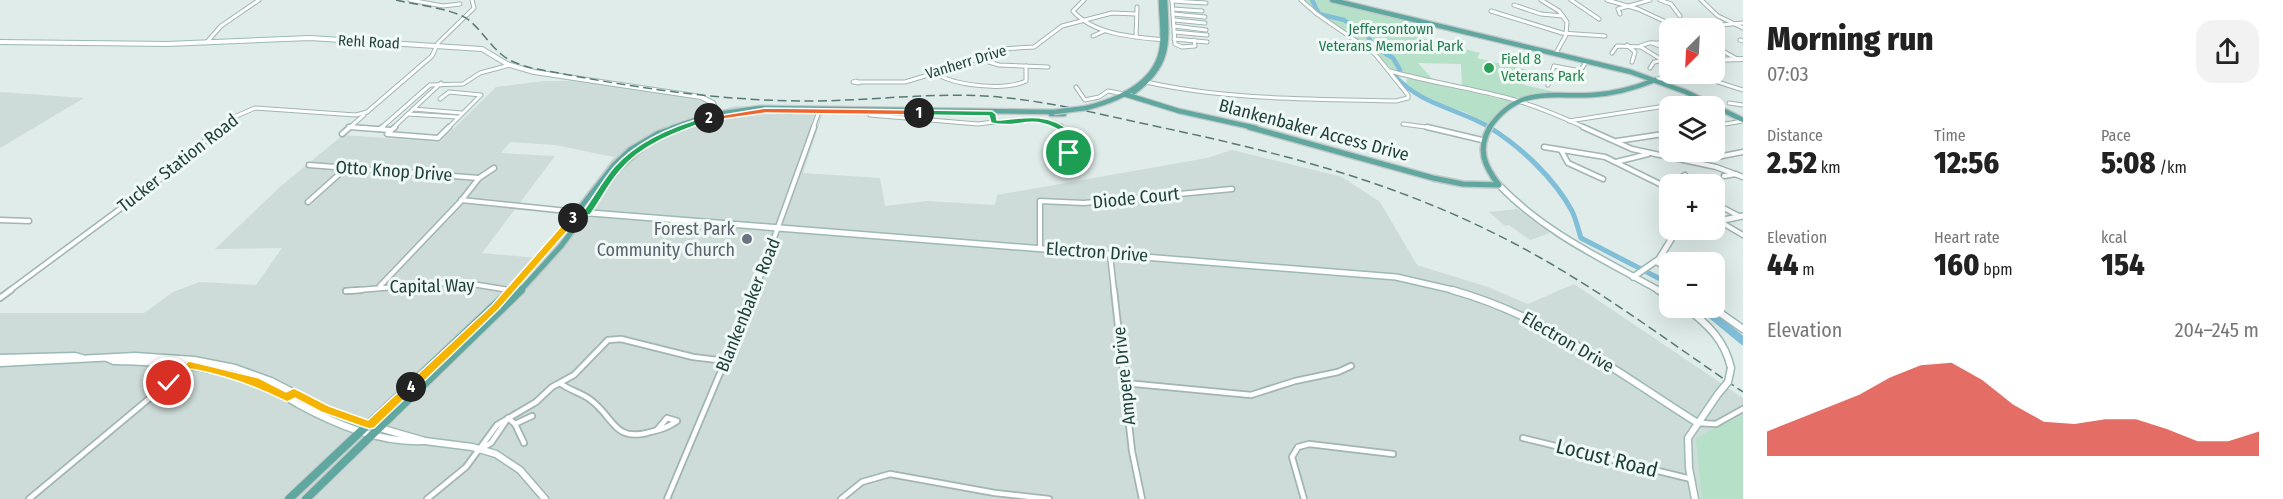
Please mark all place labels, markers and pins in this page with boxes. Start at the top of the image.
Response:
place label: Field 8 Veterans Park [1501,50,1584,85]
marker: Field 8 Veterans Park [1482,61,1496,75]
pin: 1 [904,98,934,128]
pin: 2 [694,103,724,133]
pin [1043,127,1094,178]
pin: 3 [558,203,588,233]
place label: Forest Park Community Church [597,218,736,261]
marker: Forest Park Community Church [740,232,754,246]
pin [143,357,194,408]
pin: 4 [396,372,426,402]

